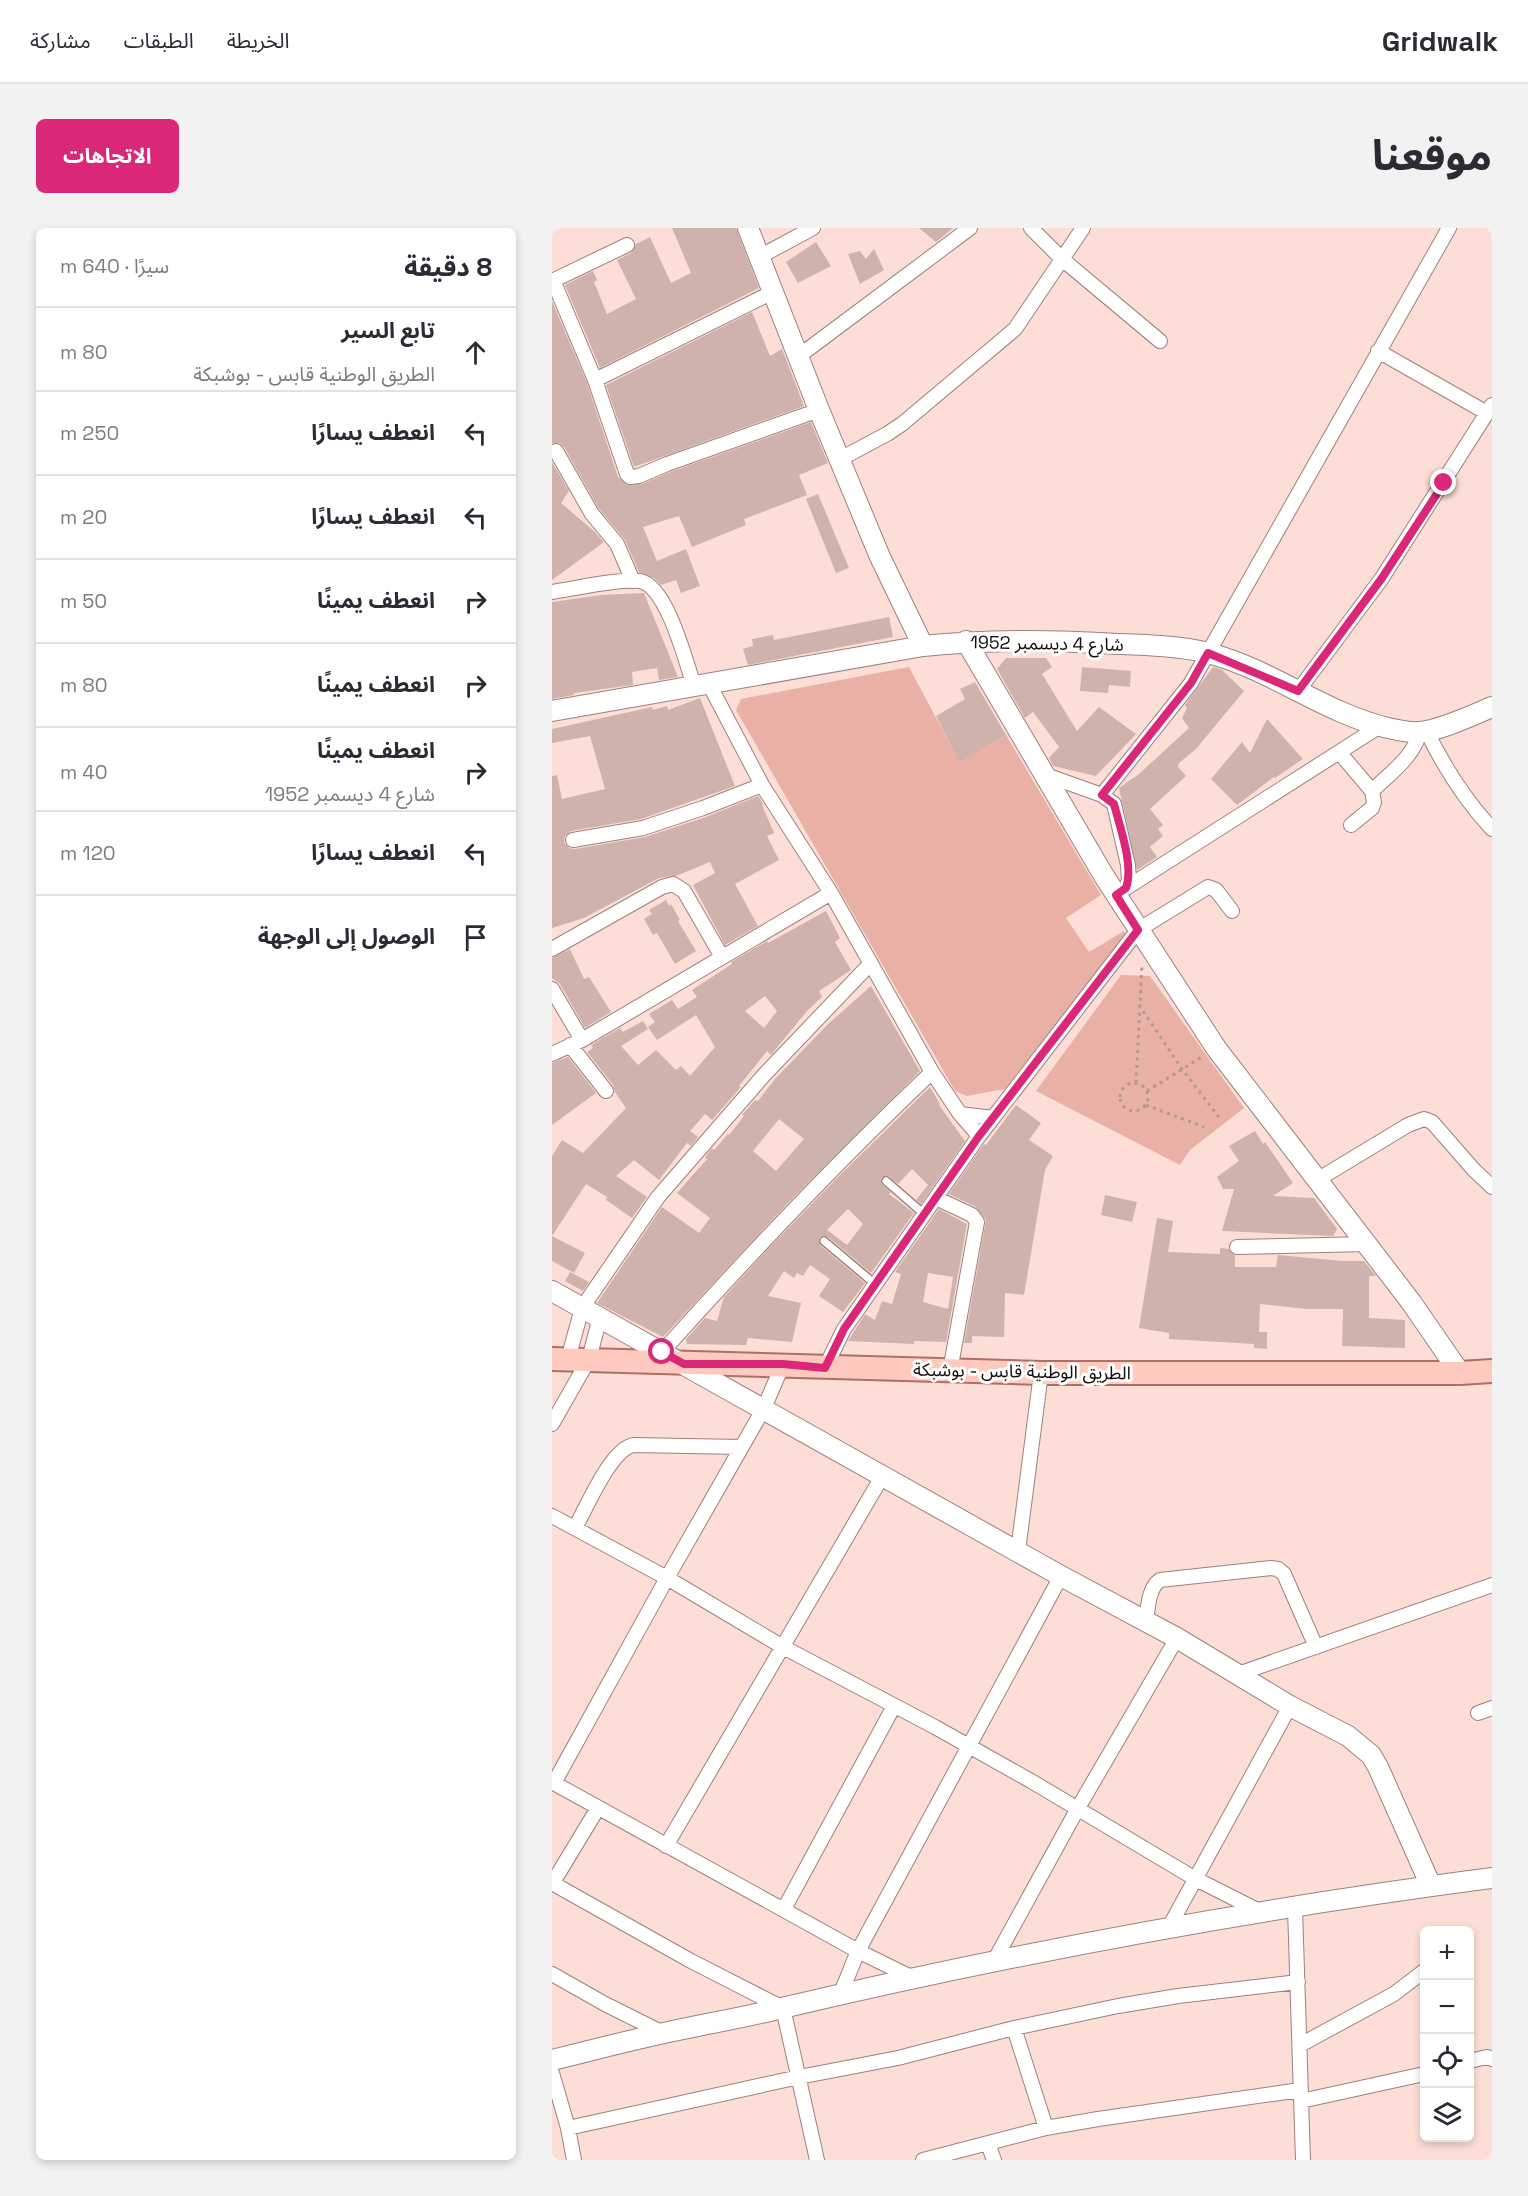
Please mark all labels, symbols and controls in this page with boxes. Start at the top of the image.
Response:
text: Gridwalk [1382,23,1498,59]
text: مشاركة [30,27,91,54]
text: الطبقات [124,27,194,54]
text: الخريطة [227,27,290,54]
button: الاتجاهات [36,119,179,193]
text: موقعنا [1372,129,1492,182]
text: 8 دقيقة [404,250,492,284]
text: سيرًا · 640 m [60,253,169,279]
text: تابع السير [341,316,435,344]
icon: ahead [459,336,492,369]
text: 80 m [60,339,108,365]
text: الطريق الوطنية قابس - بوشبكة [193,361,435,387]
icon: left [459,417,492,450]
text: انعطف يسارًا [311,418,435,446]
text: 250 m [60,420,119,446]
route end [1430,469,1456,495]
icon: left [459,501,492,534]
text: انعطف يسارًا [311,502,435,530]
text: 20 m [60,504,107,530]
icon: right [459,585,492,618]
text: انعطف يمينًا [317,586,435,614]
text: 50 m [60,588,107,614]
street label: شارع 4 ديسمبر 1952 [970,630,1124,659]
icon: right [459,669,492,702]
text: انعطف يمينًا [317,670,435,698]
text: 80 m [60,672,108,698]
text: انعطف يمينًا [317,736,435,764]
icon: right [459,756,492,789]
text: 40 m [60,759,108,785]
text: شارع 4 ديسمبر 1952 [265,781,435,807]
icon: left [459,837,492,870]
text: انعطف يسارًا [311,838,435,866]
text: 120 m [60,840,116,866]
icon: arrive [459,921,492,954]
text: الوصول إلى الوجهة [258,922,435,950]
route start [648,1338,674,1364]
street label: الطريق الوطنية قابس - بوشبكة [913,1358,1131,1384]
map controls [1420,1926,1474,2142]
button: + [1420,1926,1474,1980]
button: − [1420,1980,1474,2034]
button: locate [1420,2034,1474,2088]
button: layers [1420,2088,1474,2142]

